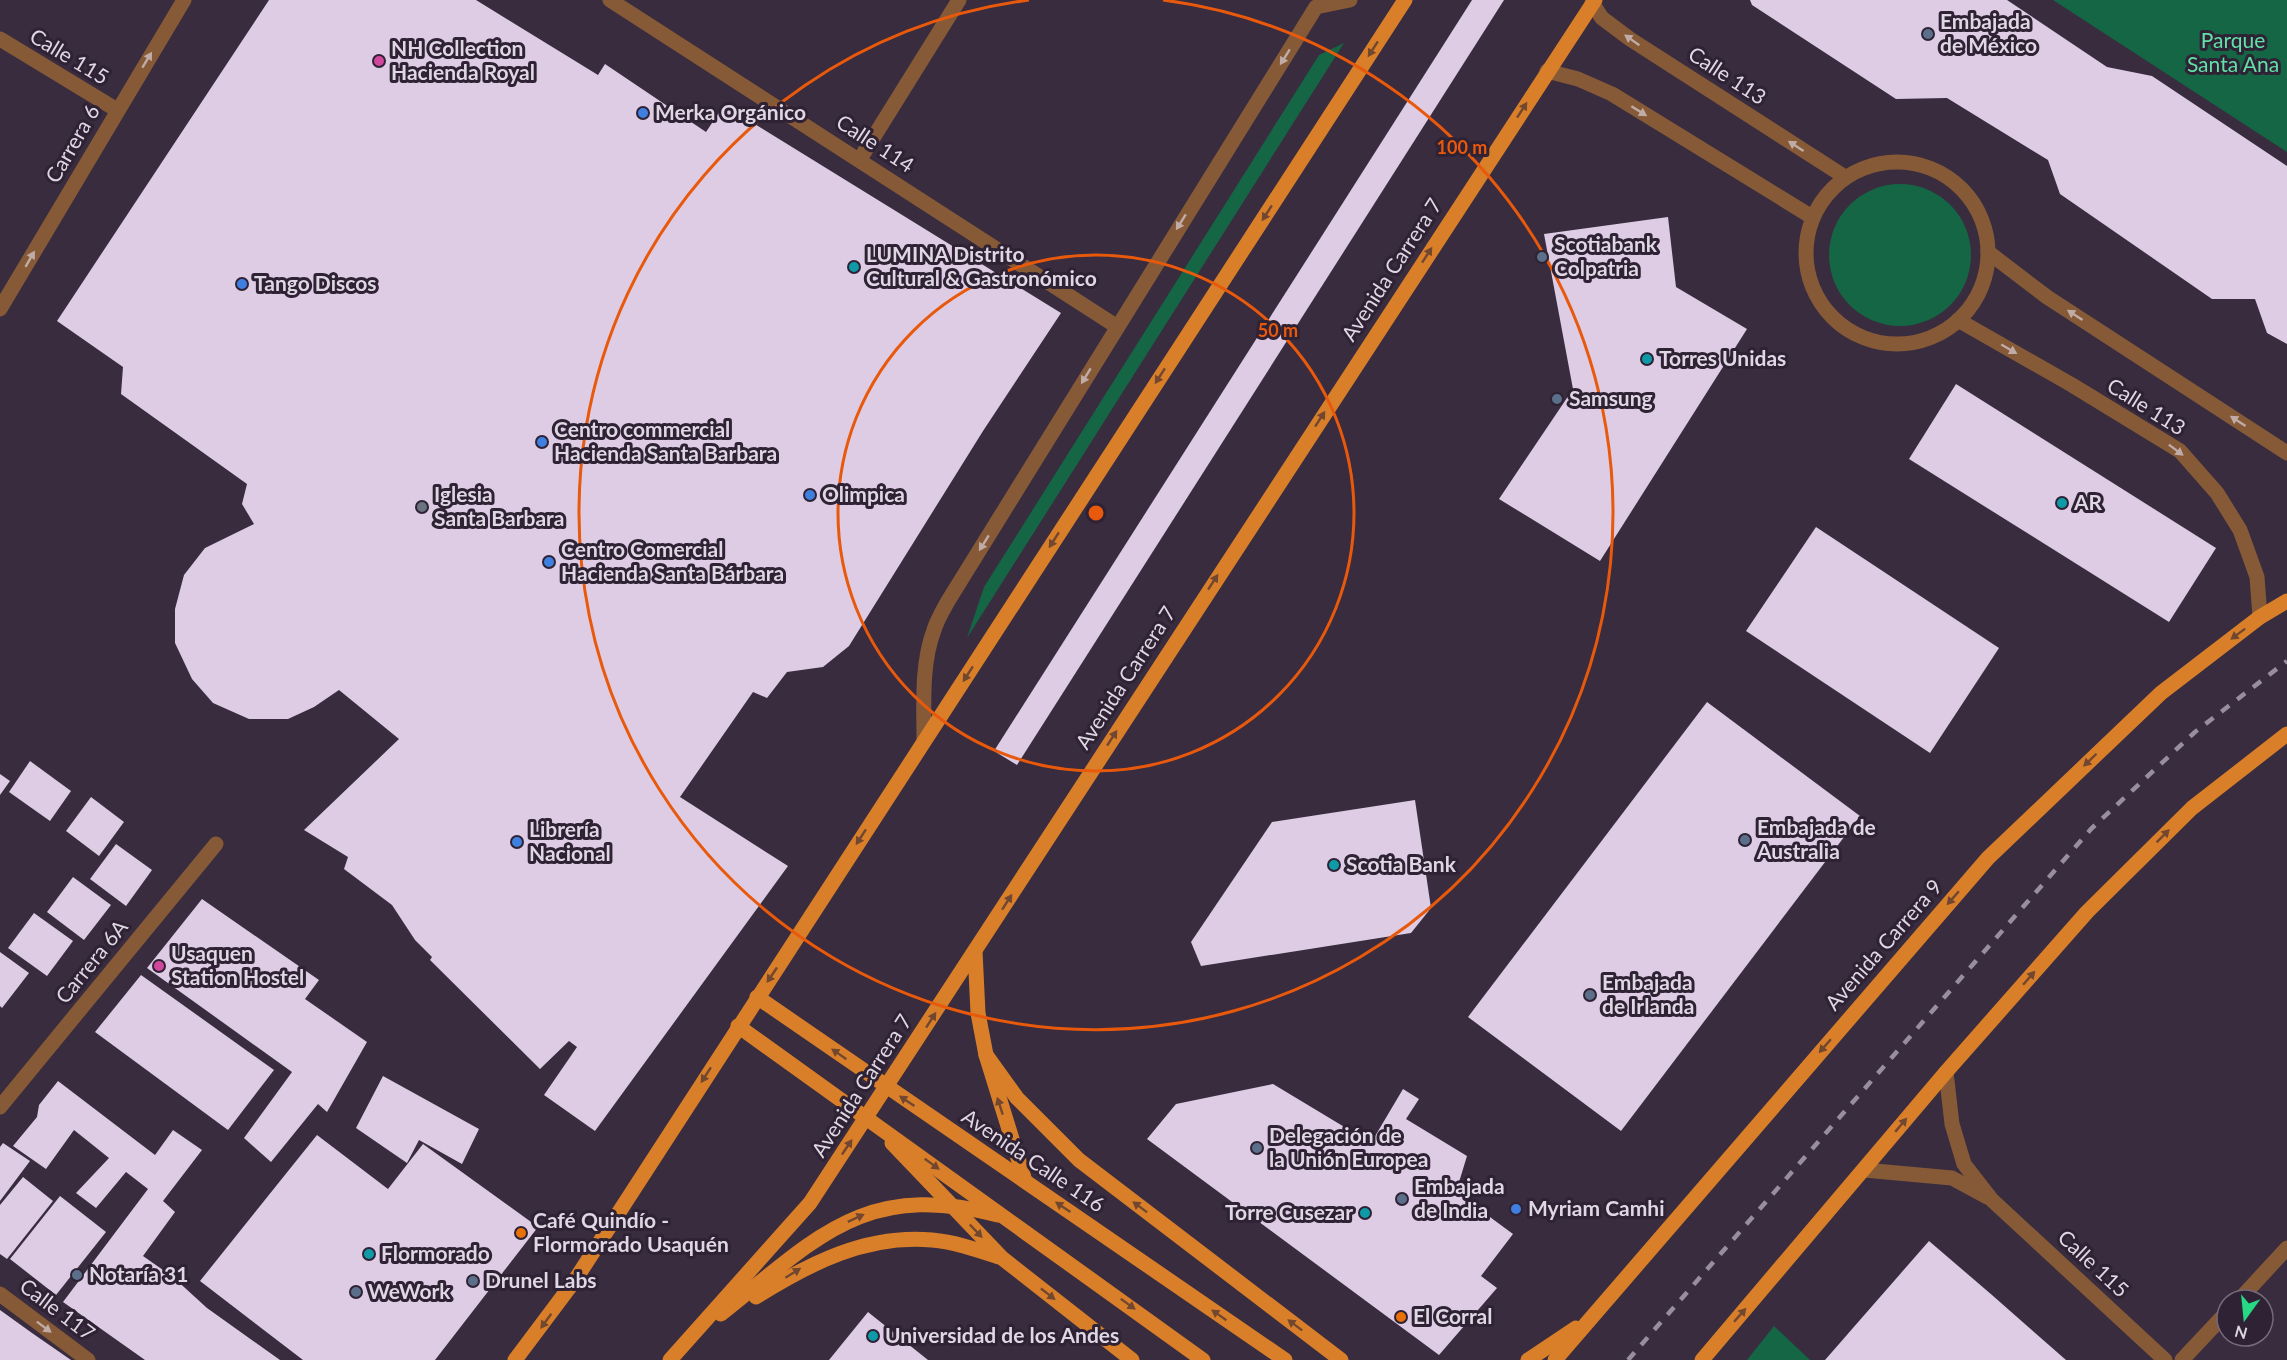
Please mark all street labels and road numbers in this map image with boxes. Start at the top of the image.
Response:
street label: Calle 115 [26,22,114,89]
street label: Calle 113 [1684,40,1771,109]
street label: Carrera 6 [39,100,104,187]
street label: Calle 114 [832,108,919,177]
street label: Avenida Carrera 7 [1335,193,1446,345]
street label: Calle 113 [2103,372,2190,439]
street label: Avenida Carrera 7 [1069,601,1180,753]
street label: Avenida Carrera 9 [1819,873,1946,1015]
street label: Carrera 6A [50,914,133,1008]
street label: Avenida Carrera 7 [805,1009,916,1161]
street label: Avenida Calle 116 [958,1103,1110,1217]
street label: Calle 115 [2054,1224,2135,1302]
street label: Calle 117 [15,1273,100,1345]

